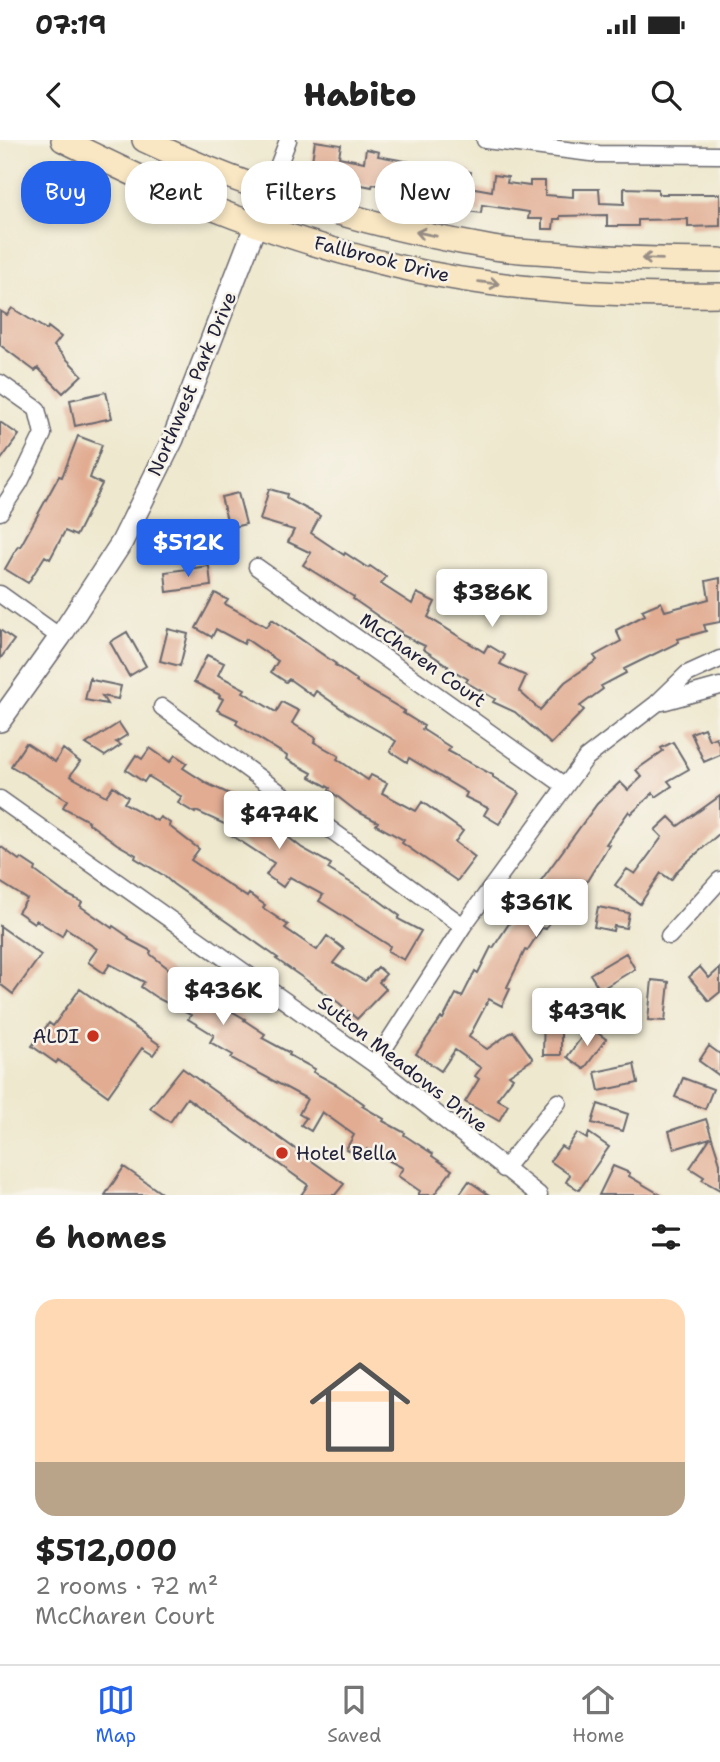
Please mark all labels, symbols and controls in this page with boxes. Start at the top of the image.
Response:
text: 07:19 [35,7,107,42]
text: Habito [304,73,416,116]
icon: back [35,76,73,114]
icon: search [647,76,685,114]
chip: Buy [21,161,111,224]
chip: Rent [125,161,227,224]
chip: Filters [241,161,361,224]
chip: New [375,161,475,224]
one-way arrow [415,226,438,240]
street label: Fallbrook Drive [312,230,452,288]
one-way arrow [641,253,664,266]
one-way arrow [477,276,500,289]
street label: Northwest Park Drive [142,288,242,480]
pin: $512K [139,520,237,579]
text: $512K [153,527,223,557]
pin: $386K [443,570,541,629]
text: $386K [452,577,532,607]
street label: McCharen Court [355,607,491,713]
pin: $474K [230,792,328,851]
text: $474K [240,799,318,829]
pin: $361K [487,880,585,939]
text: $361K [500,887,572,917]
pin: $436K [174,968,272,1027]
text: $436K [184,975,262,1005]
pin: $439K [538,988,636,1048]
street label: Sutton Meadows Drive [313,990,493,1138]
text: $439K [548,996,626,1026]
place label: ALDI [32,1024,79,1049]
marker: ALDI [85,1028,101,1044]
place label: Hotel Bella [296,1141,397,1166]
marker: Hotel Bella [274,1145,290,1161]
text: 6 homes [35,1217,167,1258]
icon: filters [647,1218,685,1256]
icon: home [297,1344,423,1470]
text: $512,000 [35,1530,177,1571]
text: 2 rooms · 72 m² [35,1571,218,1601]
text: McCharen Court [35,1601,215,1631]
tab: Map [96,1681,136,1748]
tab: Saved [327,1681,381,1748]
tab: Home [572,1681,624,1748]

